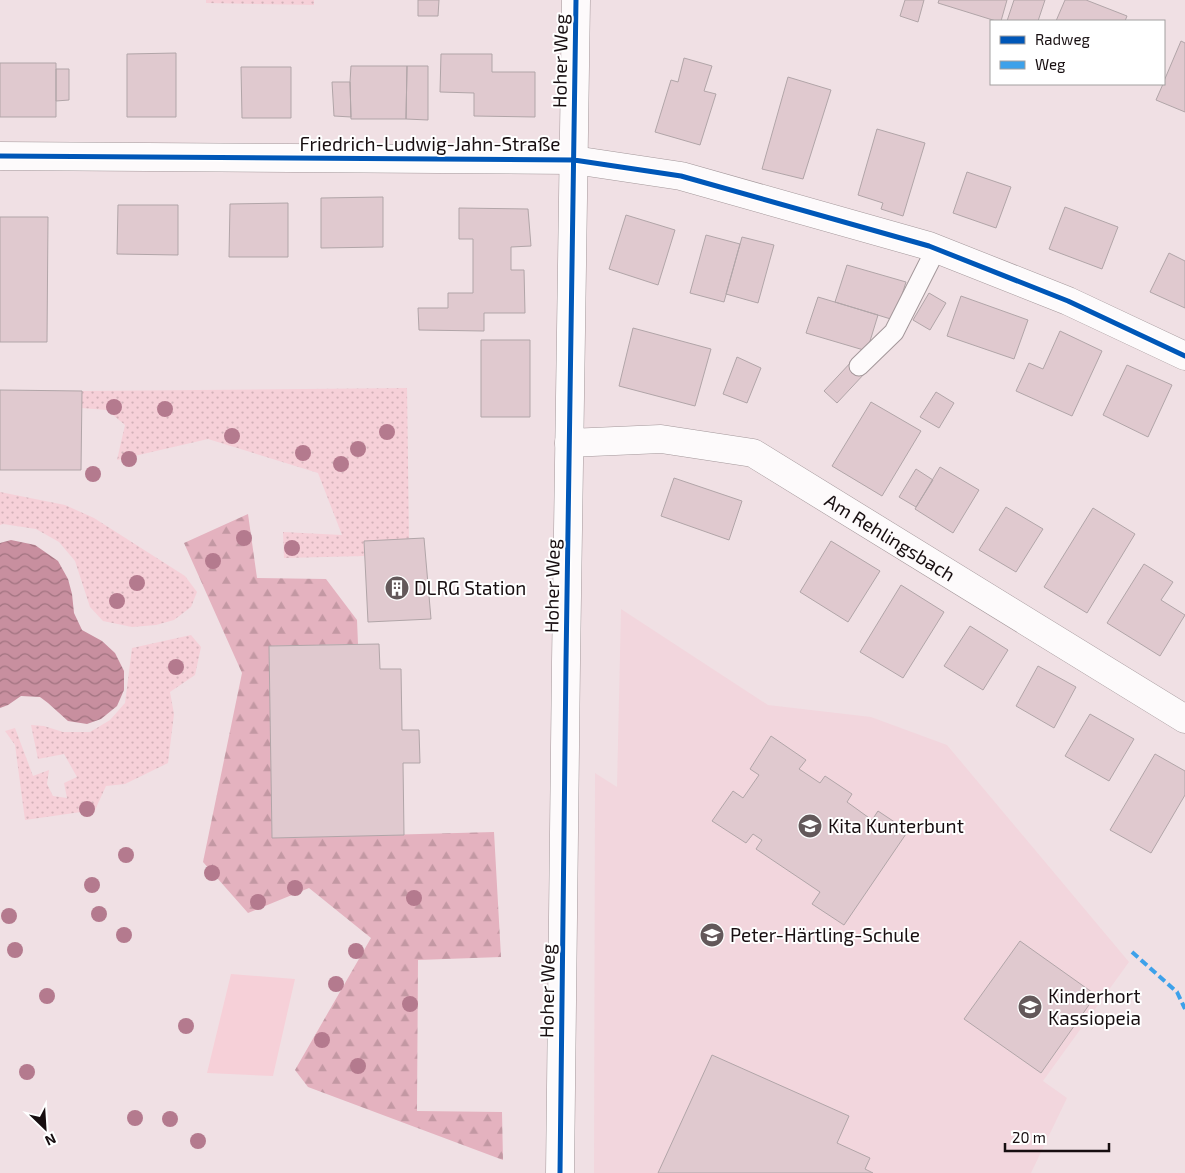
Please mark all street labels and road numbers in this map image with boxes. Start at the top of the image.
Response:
street label: Hoher Weg [547,13,572,108]
street label: Friedrich-Ludwig-Jahn-Straße [300,132,560,155]
street label: Am Rehlingsbach [821,488,960,586]
street label: Hoher Weg [539,538,564,633]
street label: Hoher Weg [534,943,559,1038]

